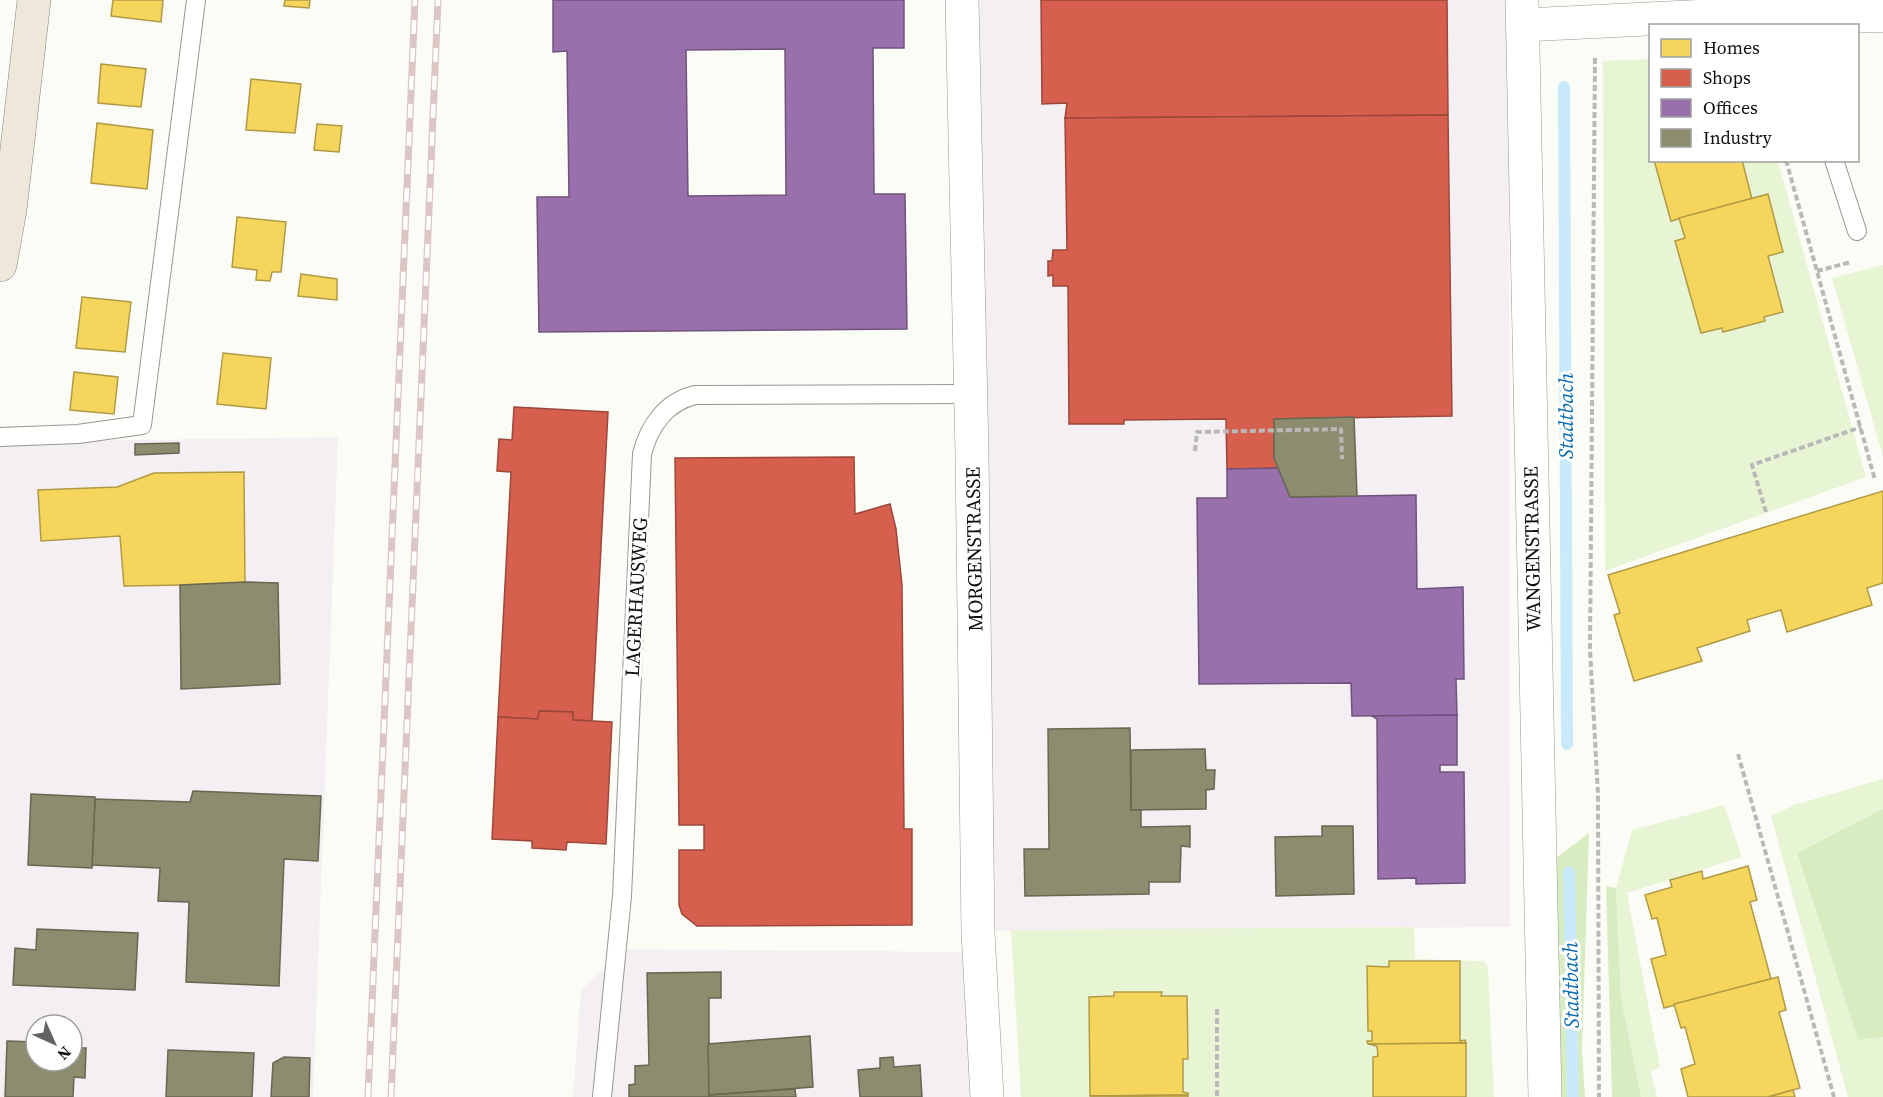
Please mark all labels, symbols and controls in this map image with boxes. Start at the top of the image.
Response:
legend [1649,24,1859,162]
text: Homes [1703,35,1760,60]
text: Shops [1703,65,1751,90]
text: Offices [1703,95,1758,120]
text: Industry [1703,125,1773,150]
water label: Stadtbach [1551,372,1580,459]
street label: MORGENSTRASSE [959,466,989,632]
street label: WANGENSTRASSE [1517,466,1547,632]
street label: LAGERHAUSWEG [618,516,654,677]
water label: Stadtbach [1555,941,1586,1028]
north arrow [24,1013,84,1073]
text: N [52,1042,77,1066]

